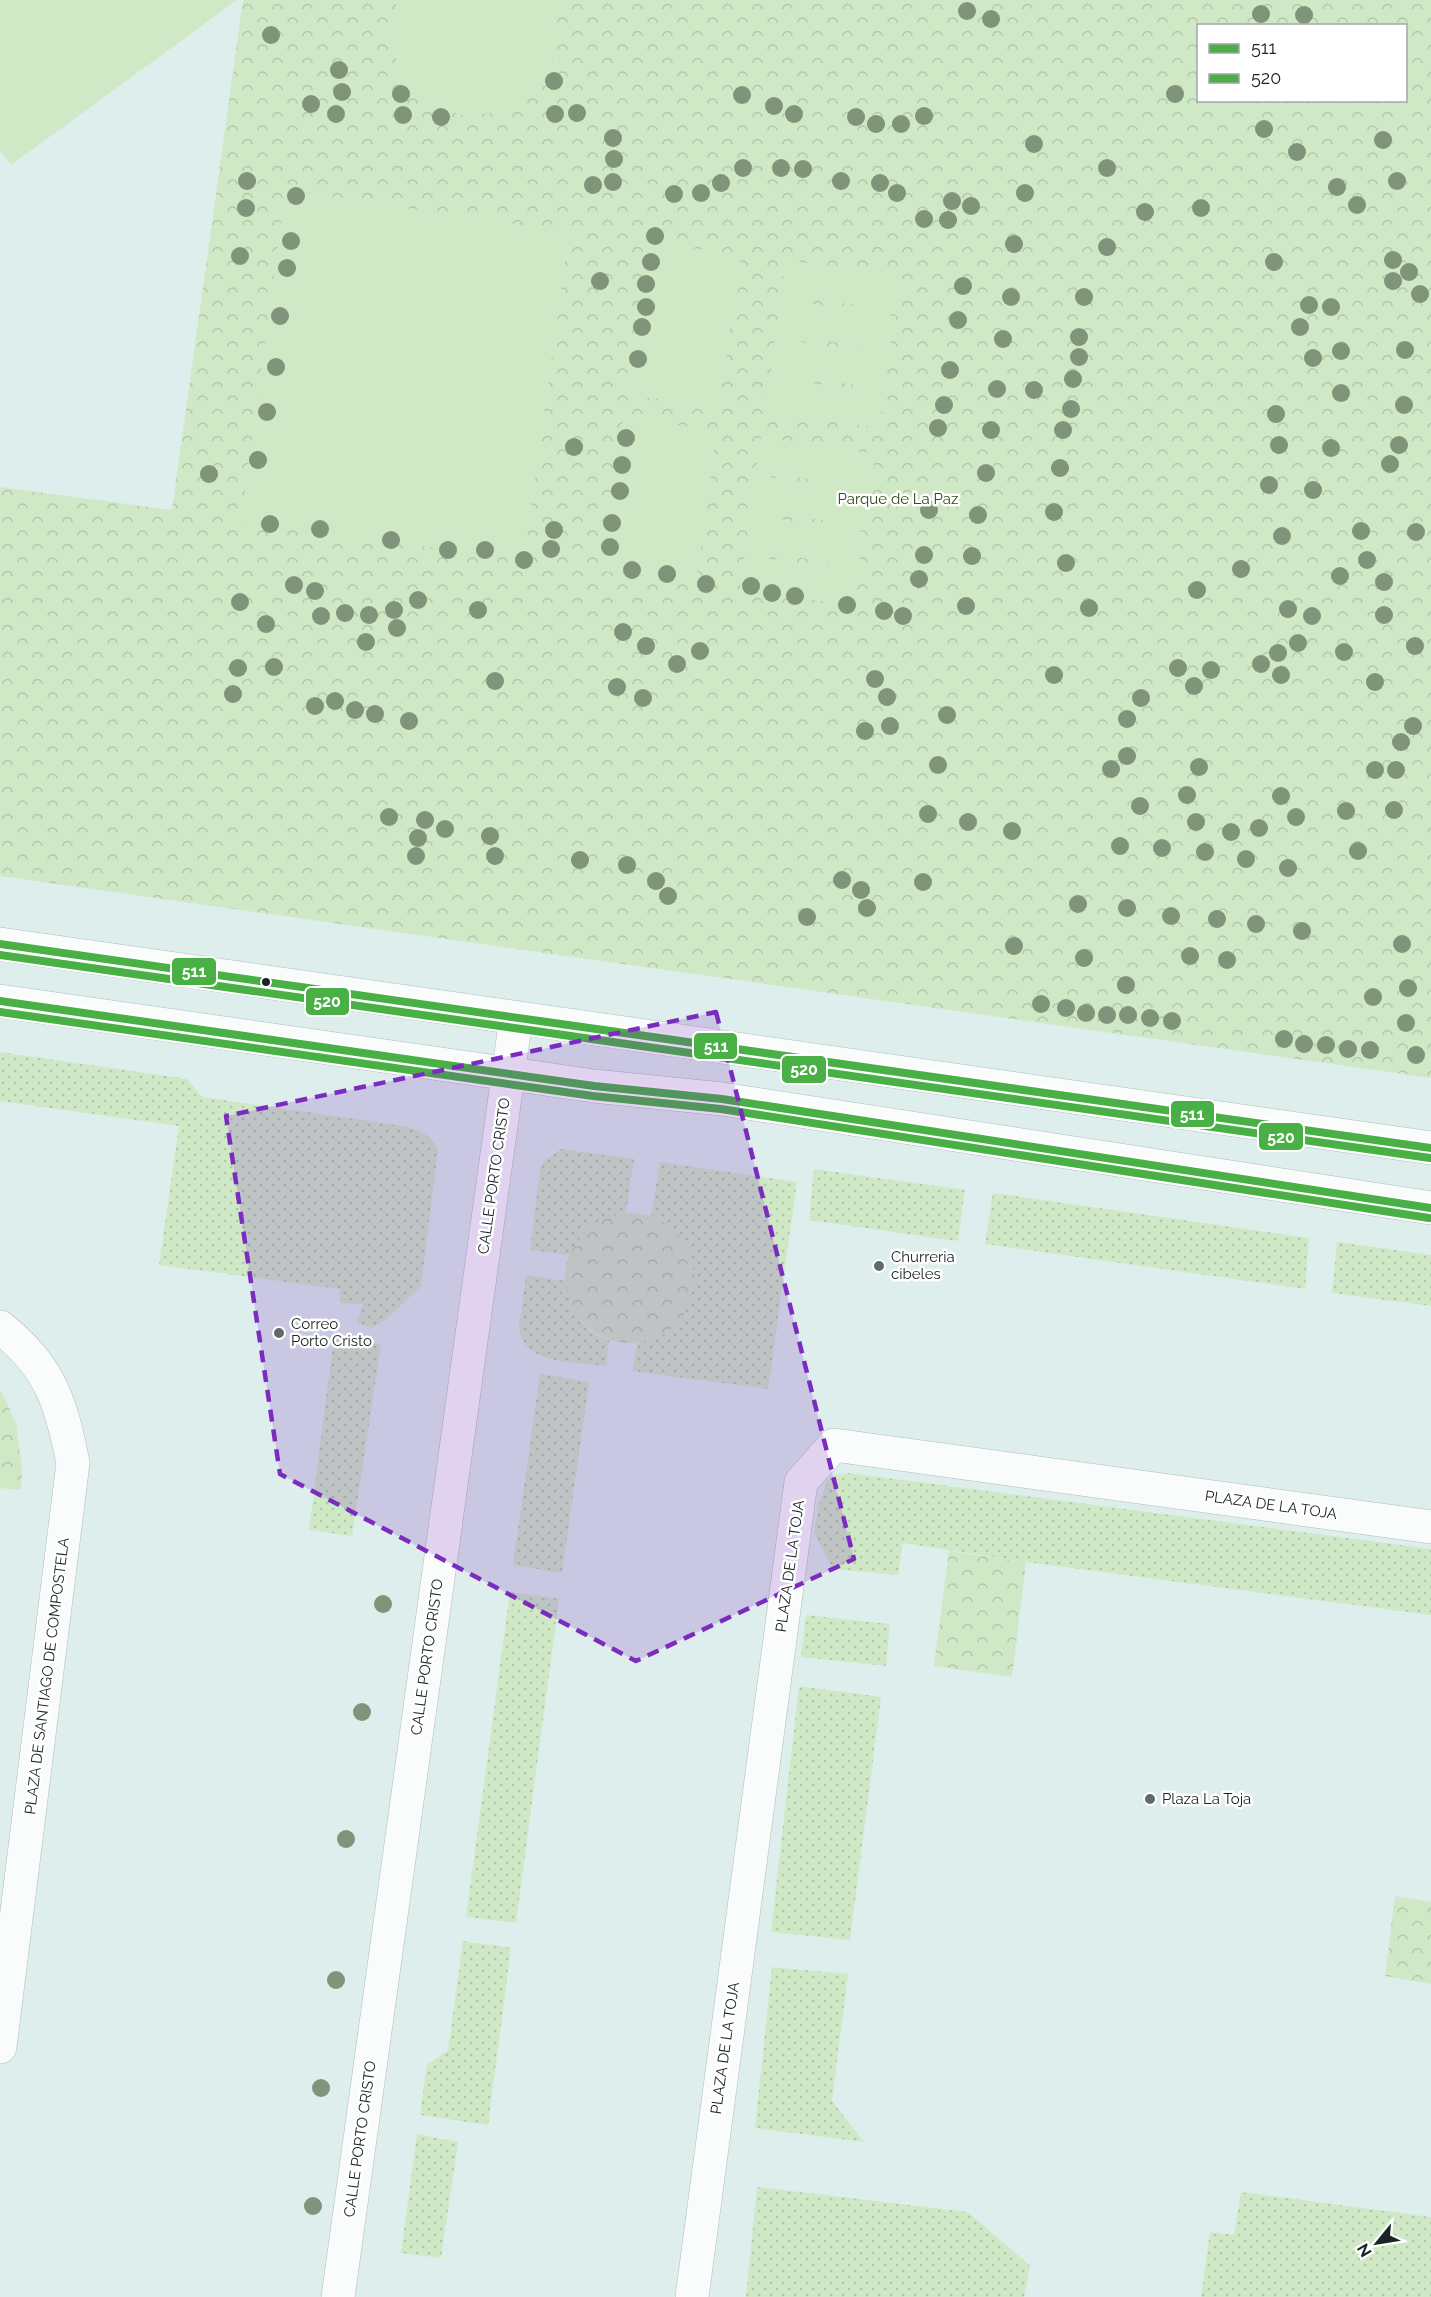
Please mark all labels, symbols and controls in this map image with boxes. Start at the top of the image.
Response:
legend [1197,24,1407,102]
text: 511 [1251,37,1277,58]
text: 520 [1251,67,1281,88]
park label: Parque de La Paz [838,490,958,508]
line badge: 511 [171,957,217,986]
text: 511 [182,962,206,981]
unlabelled marker [260,976,272,988]
line badge: 520 [305,987,350,1016]
text: 520 [313,992,341,1011]
line badge: 511 [693,1032,738,1060]
text: 511 [704,1037,728,1056]
line badge: 520 [781,1055,827,1084]
text: 520 [790,1060,818,1079]
street label: CALLE PORTO CRISTO [474,1097,514,1255]
line badge: 511 [1170,1100,1215,1128]
text: 511 [1180,1105,1204,1124]
line badge: 520 [1258,1122,1304,1151]
text: 520 [1267,1128,1295,1147]
place label: Churreria cibeles [891,1248,955,1283]
marker: Churreria cibeles [872,1259,886,1273]
place label: Correo Porto Cristo [291,1315,372,1350]
marker: Correo Porto Cristo [272,1326,286,1340]
street label: PLAZA DE LA TOJA [1204,1487,1338,1523]
street label: PLAZA DE LA TOJA [772,1499,808,1633]
street label: PLAZA DE SANTIAGO DE COMPOSTELA [21,1536,73,1816]
street label: CALLE PORTO CRISTO [407,1578,447,1736]
place label: Plaza La Toja [1162,1790,1251,1808]
marker: Plaza La Toja [1143,1792,1157,1806]
street label: PLAZA DE LA TOJA [707,1981,743,2115]
street label: CALLE PORTO CRISTO [340,2060,380,2218]
north arrow [1347,2213,1407,2273]
text: N [1353,2240,1376,2260]

